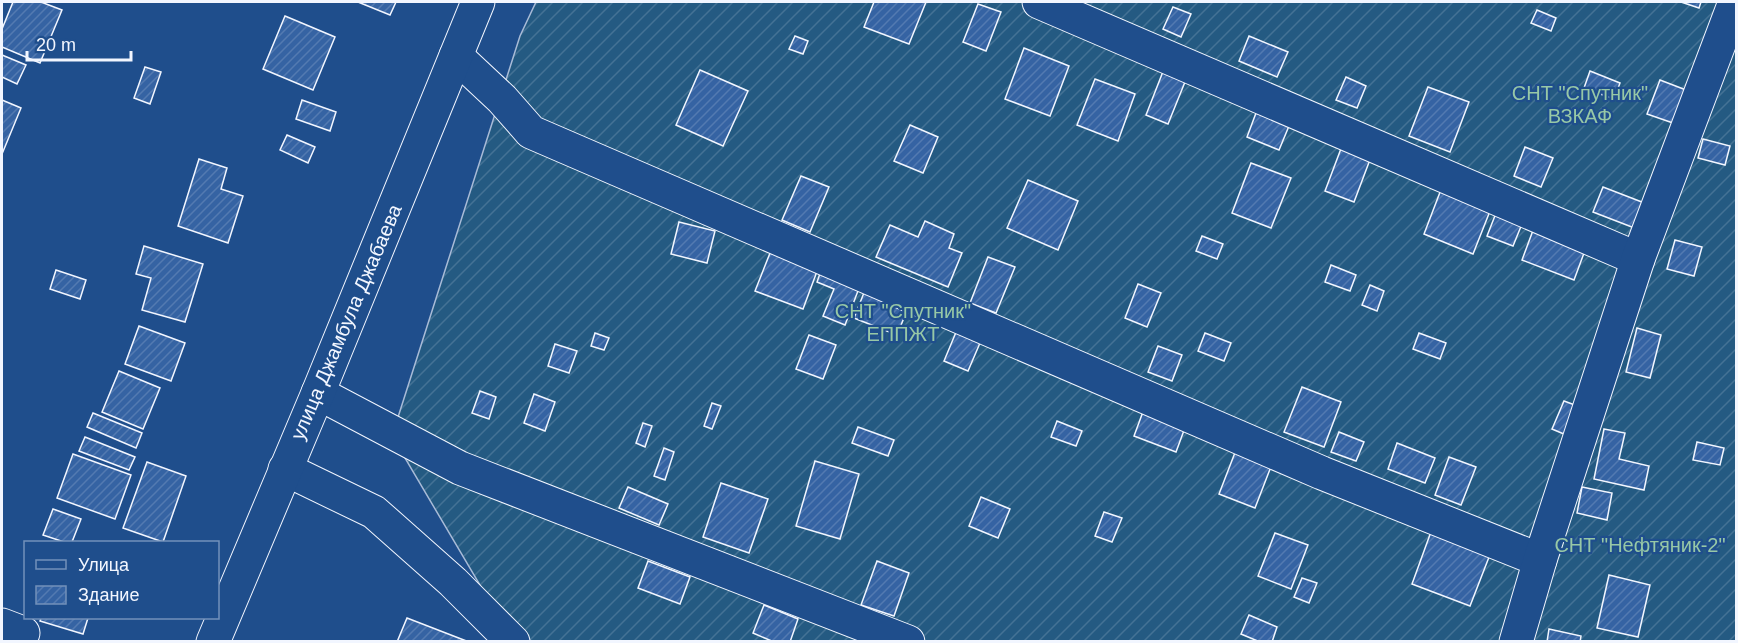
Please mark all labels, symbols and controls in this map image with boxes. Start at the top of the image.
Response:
scale bar [27,24,130,62]
text: 20 m [36,35,76,55]
park label: СНТ "Спутник" ВЗКАФ [1512,82,1648,127]
street label: улица Джамбула Джабаева [286,200,406,443]
park label: СНТ "Спутник" ЕППЖТ [835,300,971,345]
park label: СНТ "Нефтяник-2" [1554,534,1726,556]
legend [24,541,219,619]
text: Улица [78,555,130,575]
text: Здание [78,585,139,605]

